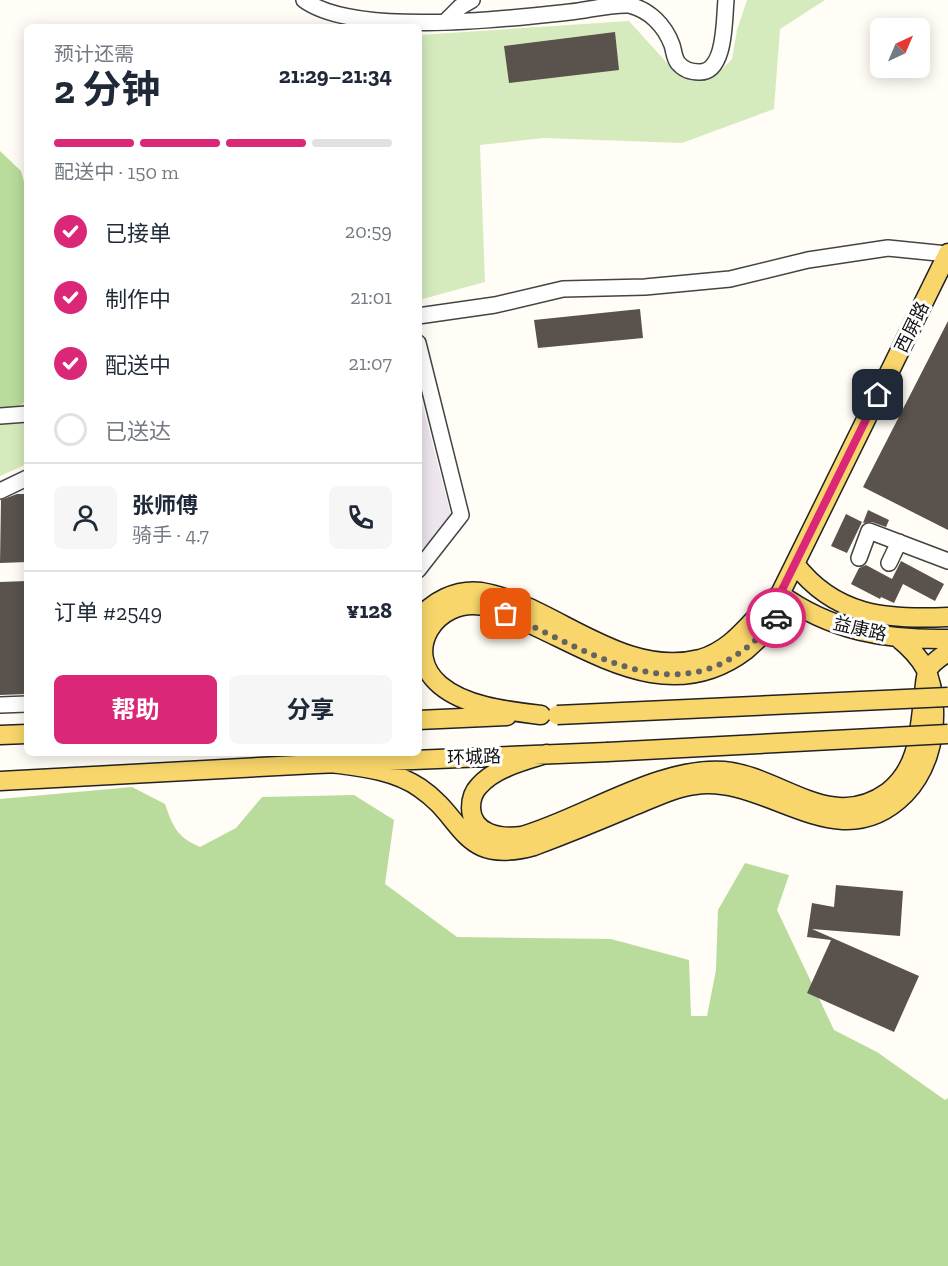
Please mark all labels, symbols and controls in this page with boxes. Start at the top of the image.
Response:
north arrow [870,18,930,78]
map controls [870,18,930,78]
text: 预计还需 [54,42,134,66]
text: 21:29–21:34 [279,62,392,89]
text: 2 分钟 [54,66,160,113]
text: 配送中 · 150 m [54,160,179,184]
icon: check [54,215,87,248]
text: 20:59 [345,219,392,243]
text: 已接单 [105,220,171,247]
icon: check [54,281,87,314]
text: 21:01 [350,285,392,309]
text: 制作中 [105,286,171,313]
street label: 西屏路 [890,298,934,356]
icon: check [54,347,87,380]
text: 21:07 [349,351,392,375]
text: 配送中 [105,352,171,379]
pin [852,369,903,420]
icon: home [861,378,894,411]
text: 已送达 [105,418,171,445]
button: person [54,486,117,549]
button: phone [329,486,392,549]
text: 张师傅 [132,492,198,519]
text: 骑手 · 4.7 [132,523,209,547]
pin [480,588,531,639]
courier [746,588,806,648]
text: ¥128 [346,597,392,624]
icon: bag [489,597,522,630]
text: 订单 #2549 [54,599,162,626]
icon: car [760,602,793,635]
street label: 益康路 [831,612,889,646]
button: 帮助 [54,675,217,744]
button: 分享 [229,675,392,744]
street label: 环城路 [447,745,501,769]

